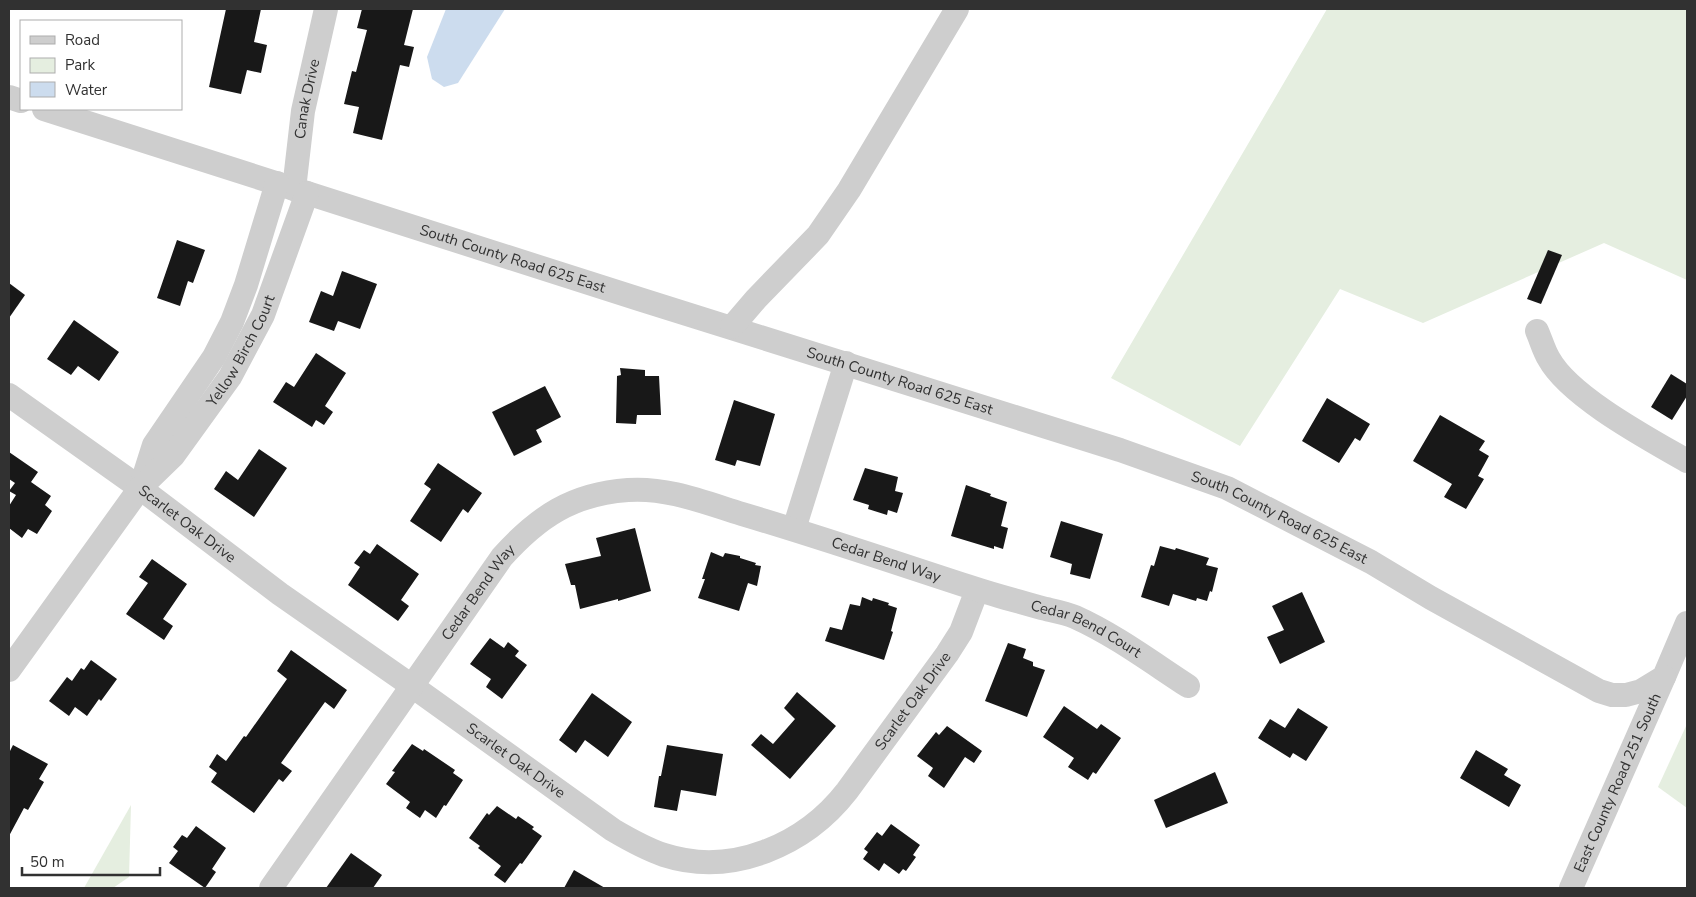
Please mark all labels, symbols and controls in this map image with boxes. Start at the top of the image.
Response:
legend [20,20,182,110]
text: Road [65,30,100,50]
text: Park [65,55,95,75]
street label: Canak Drive [290,57,324,140]
text: Water [65,80,108,100]
street label: South County Road 625 East [417,220,609,298]
street label: Yellow Birch Court [201,292,280,411]
street label: South County Road 625 East [804,342,996,420]
street label: South County Road 625 East [1188,466,1372,569]
street label: Scarlet Oak Drive [134,480,240,567]
street label: Cedar Bend Way [829,532,944,587]
street label: Cedar Bend Way [437,539,519,644]
street label: Cedar Bend Court [1028,595,1146,663]
street label: Scarlet Oak Drive [870,648,955,754]
street label: East County Road 251 South [1569,690,1666,876]
street label: Scarlet Oak Drive [462,718,569,803]
scale bar [22,844,160,876]
text: 50 m [30,852,65,872]

